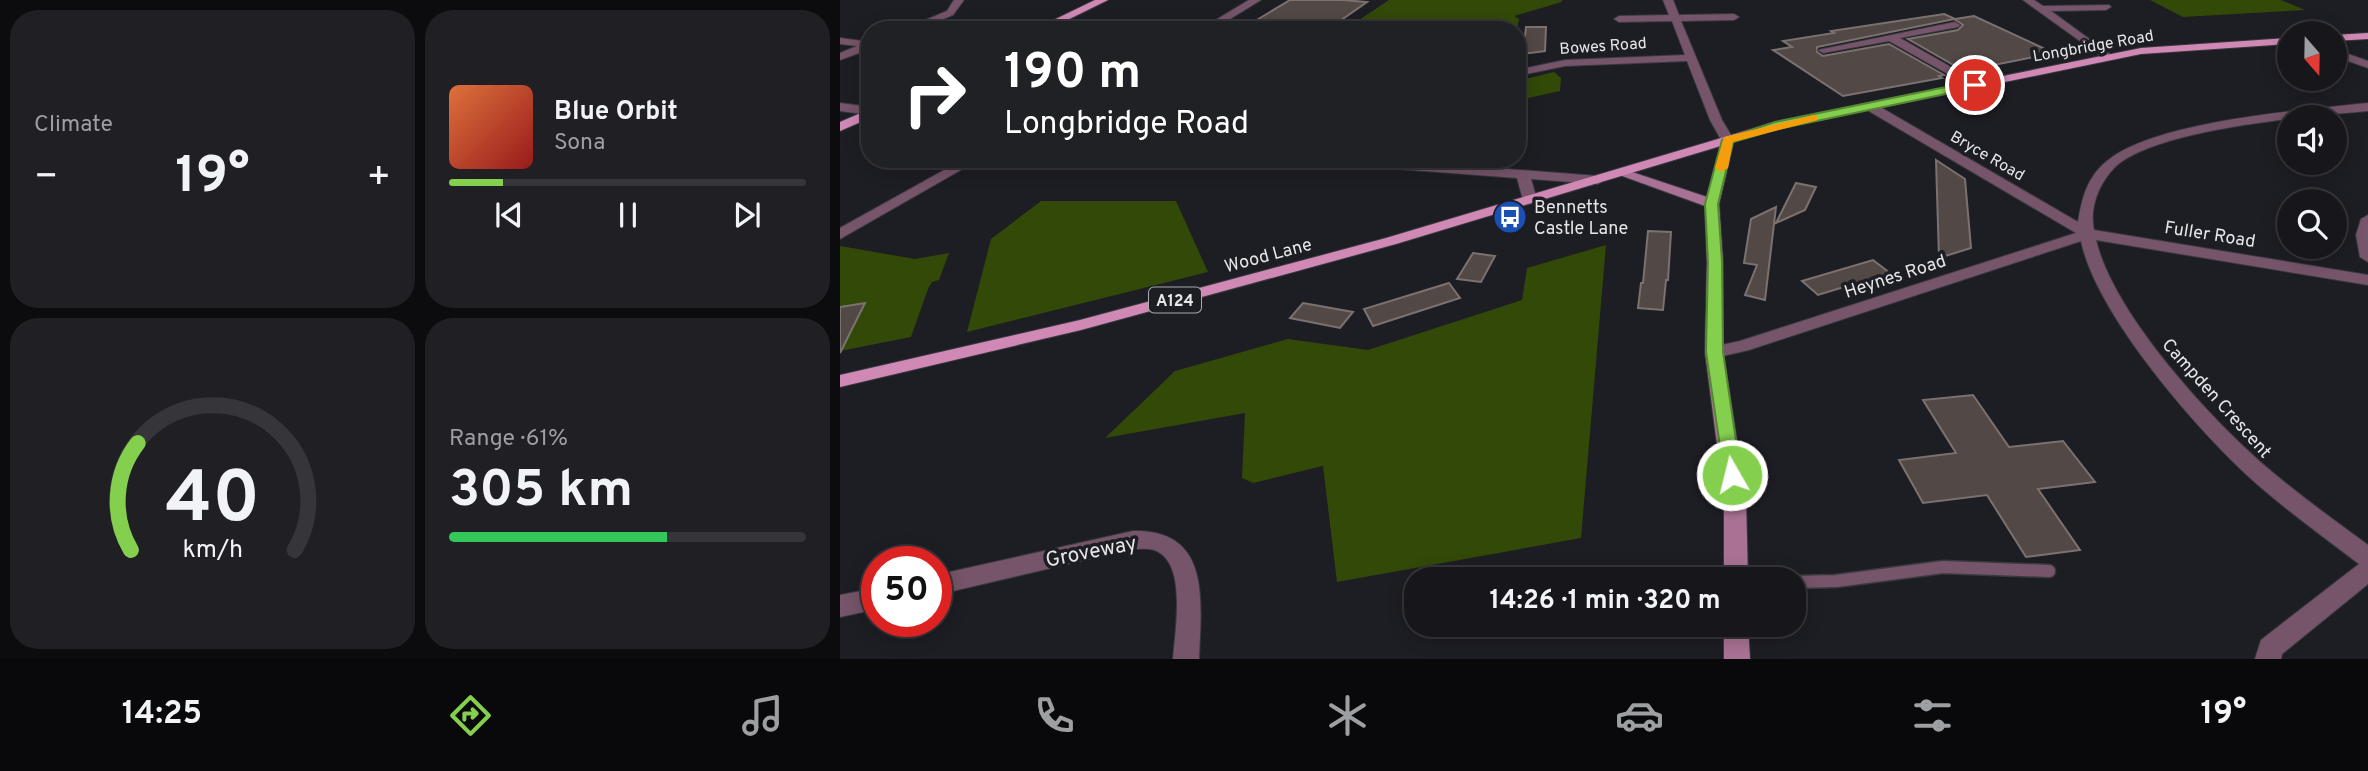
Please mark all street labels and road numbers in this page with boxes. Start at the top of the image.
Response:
street label: Longbridge Road [2031,26,2155,67]
street label: Bowes Road [1559,34,1647,60]
street label: Bryce Road [1946,127,2028,186]
street label: Fuller Road [2163,217,2257,254]
street label: Wood Lane [1222,234,1315,279]
street label: Heynes Road [1842,250,1949,305]
road number: A124 [1149,288,1201,312]
street label: Campden Crescent [2156,334,2276,464]
street label: Groveway [1043,530,1139,575]

